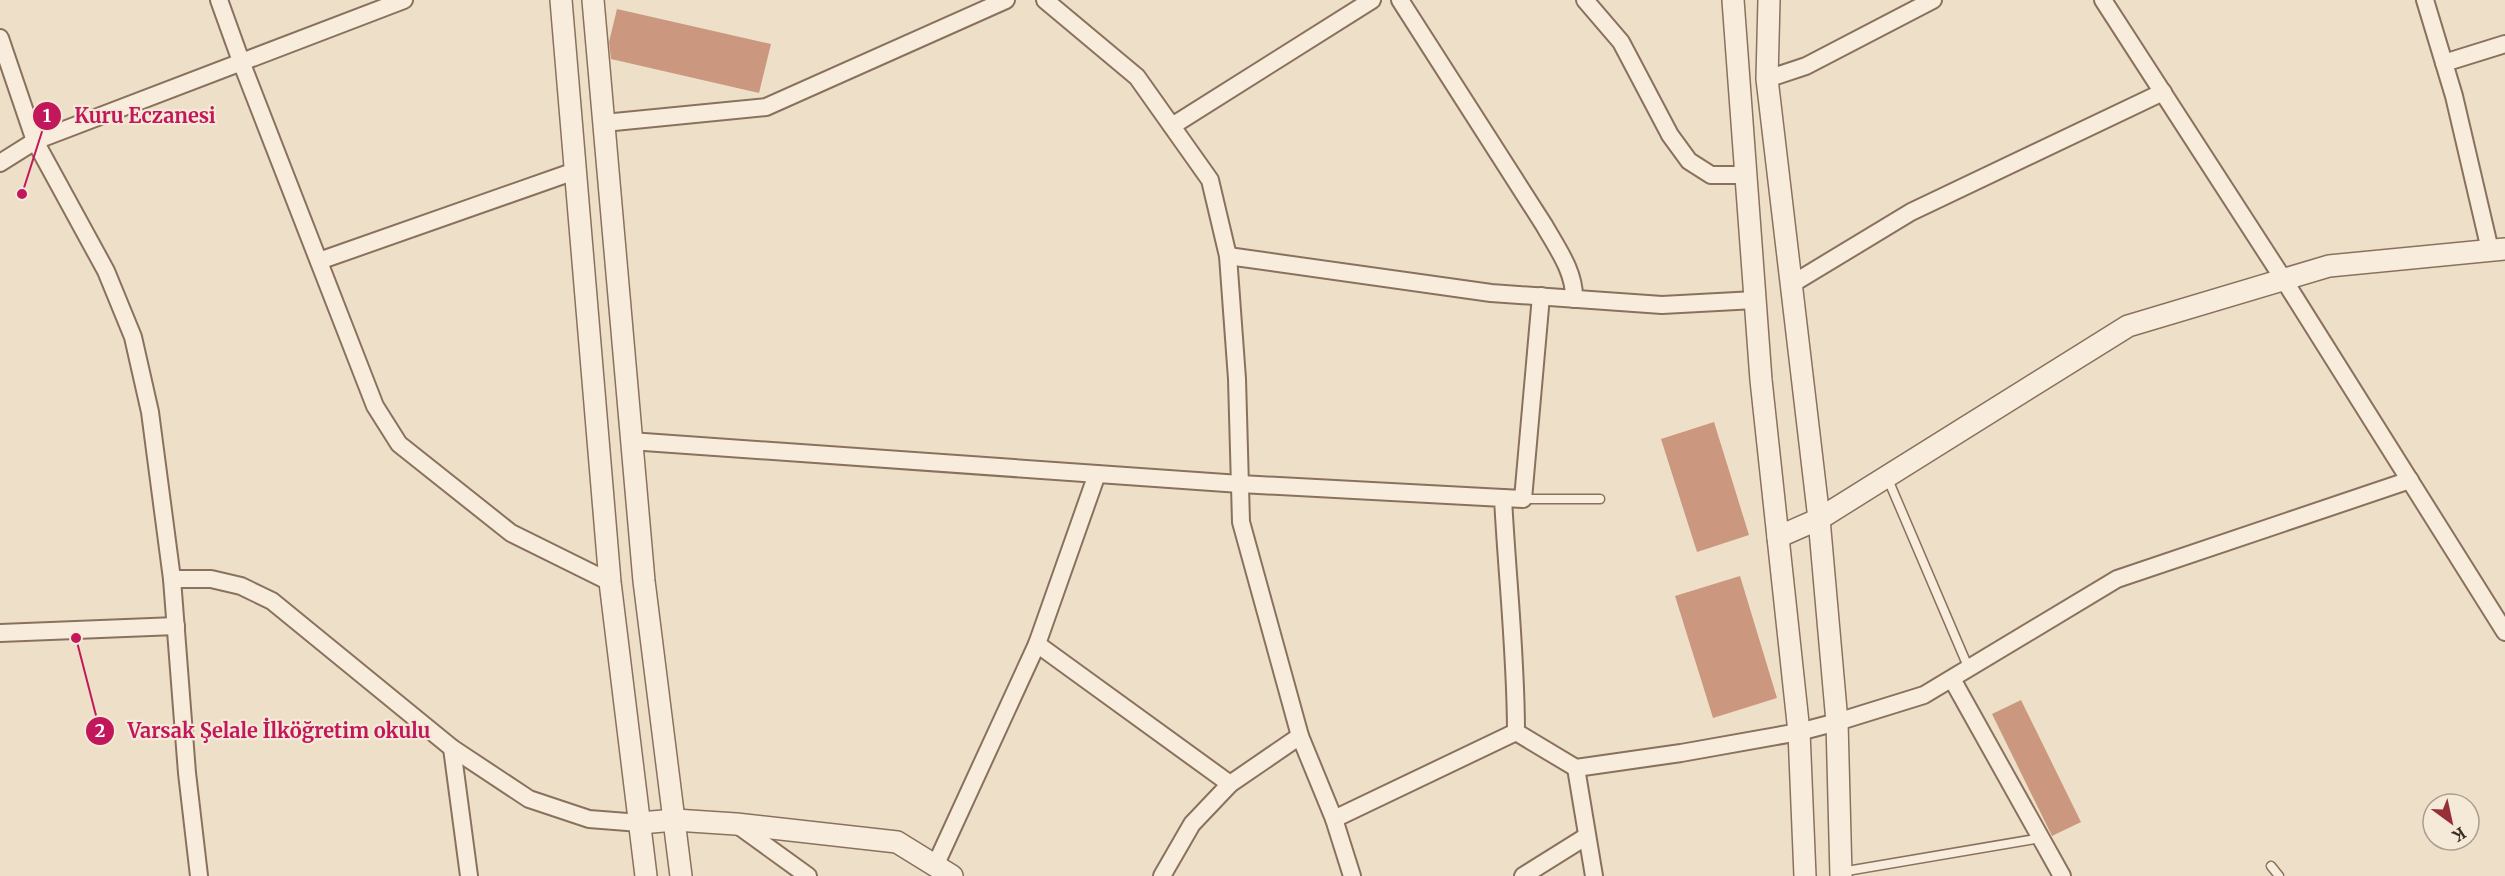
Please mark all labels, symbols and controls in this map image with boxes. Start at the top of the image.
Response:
callout: Kuru Eczanesi [32,97,227,135]
text: Kuru Eczanesi [74,103,216,128]
text: 1 [43,104,51,127]
callout: Varsak Şelale İlköğretim okulu [85,712,442,750]
text: Varsak Şelale İlköğretim okulu [127,717,431,743]
text: 2 [95,719,105,742]
north arrow [2421,792,2481,852]
text: K [2449,823,2470,846]

